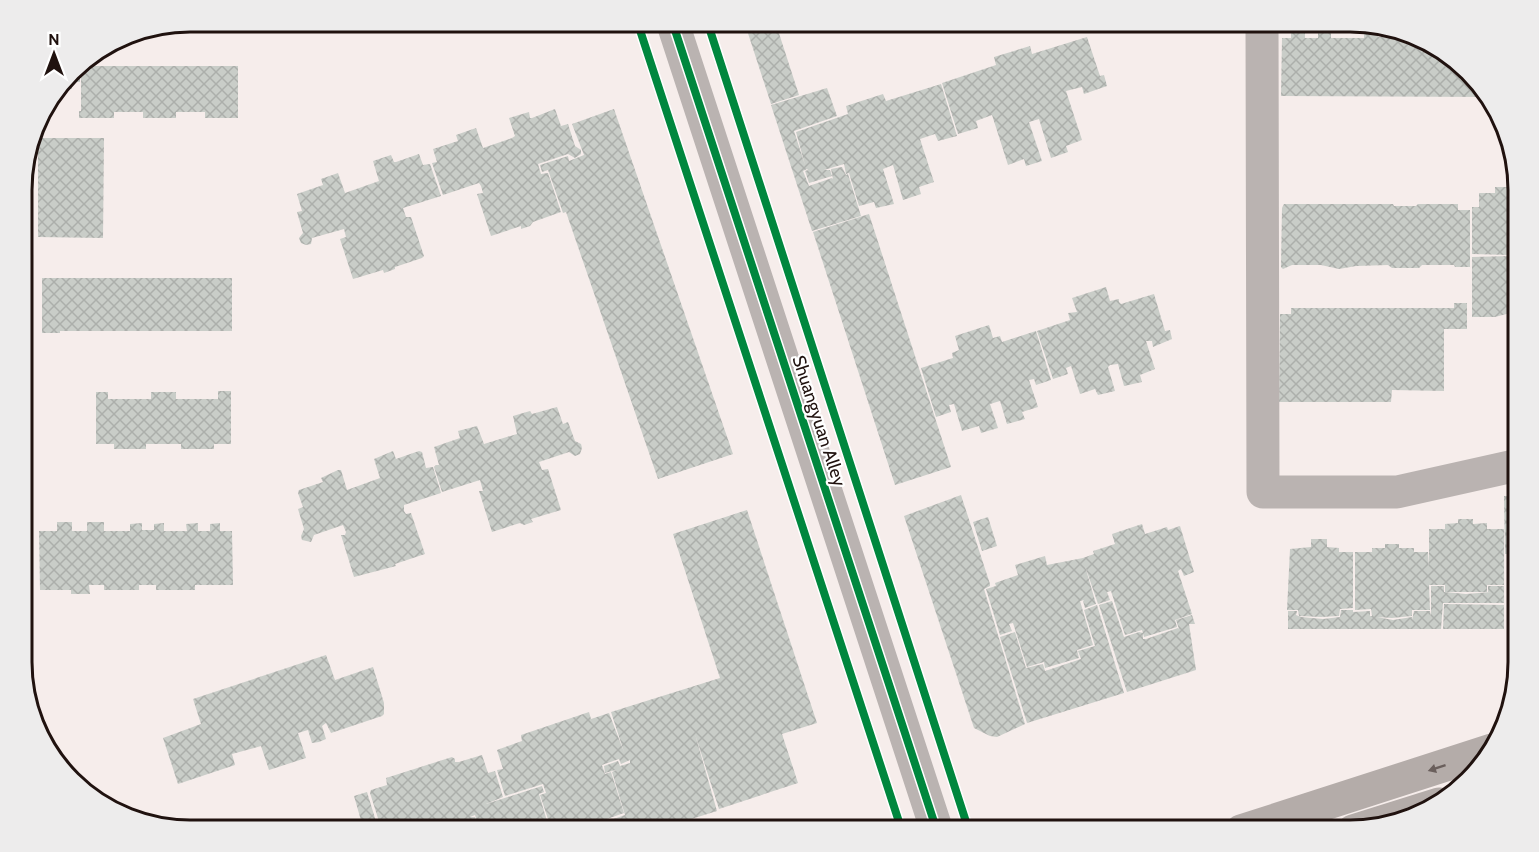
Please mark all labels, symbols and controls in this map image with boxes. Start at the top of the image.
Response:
north arrow [24,24,84,84]
text: N [48,30,60,49]
street label: Shuangyuan Alley [788,353,850,489]
one-way arrow [1428,764,1446,773]

